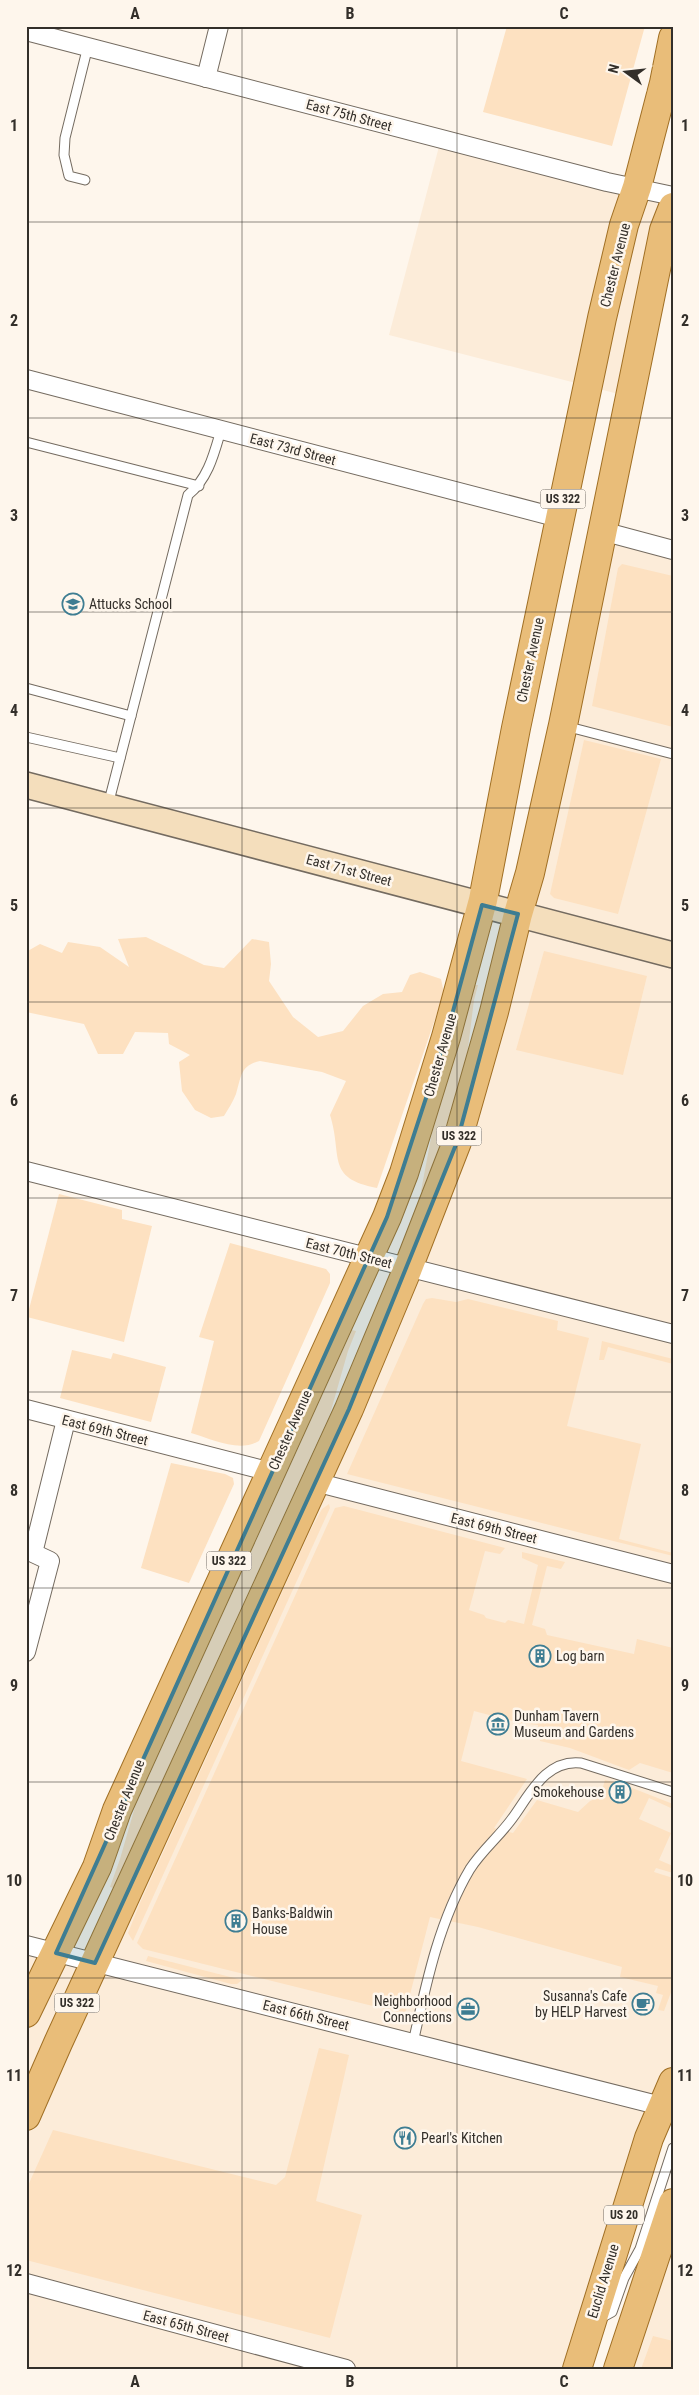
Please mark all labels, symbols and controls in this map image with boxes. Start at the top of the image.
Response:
text: A [130,4,140,23]
text: B [346,4,355,23]
text: C [559,4,569,23]
north arrow [602,48,652,98]
text: N [605,62,622,75]
street label: East 75th Street [304,96,394,134]
text: 1 [10,116,18,135]
text: 1 [681,116,689,135]
street label: Chester Avenue [597,221,633,309]
text: 2 [10,311,18,330]
text: 2 [681,311,689,330]
street label: East 73rd Street [248,430,338,468]
road number: US 322 [540,489,586,508]
text: 3 [10,506,18,525]
text: 3 [681,506,689,525]
school or university icon: Attucks School [61,592,85,616]
place label: Attucks School [89,596,172,612]
street label: Chester Avenue [513,616,547,704]
text: 4 [10,701,18,720]
text: 4 [681,701,689,720]
street label: East 71st Street [305,851,393,889]
text: 5 [10,896,18,915]
text: 5 [681,896,689,915]
street label: Chester Avenue [420,1011,460,1099]
text: 6 [10,1091,18,1110]
text: 6 [681,1091,689,1110]
road number: US 322 [436,1126,482,1146]
street label: East 70th Street [304,1235,394,1271]
text: 7 [10,1286,18,1305]
text: 7 [681,1286,689,1305]
street label: Chester Avenue [265,1387,315,1473]
street label: East 69th Street [60,1412,150,1448]
text: 8 [10,1481,18,1500]
text: 8 [681,1481,689,1500]
street label: East 69th Street [449,1510,539,1546]
road number: US 322 [206,1552,252,1570]
building icon: Log barn [528,1644,552,1668]
place label: Log barn [556,1648,604,1664]
text: 9 [10,1676,18,1695]
text: 9 [681,1676,689,1695]
place label: Dunham Tavern Museum and Gardens [514,1708,634,1740]
museum icon: Dunham Tavern Museum and Gardens [486,1712,510,1736]
street label: Chester Avenue [100,1757,148,1843]
building icon: Smokehouse [608,1780,632,1804]
place label: Smokehouse [533,1784,604,1800]
text: 10 [6,1871,22,1890]
text: 10 [677,1871,693,1890]
place label: Banks-Baldwin House [252,1905,333,1937]
building icon: Banks-Baldwin House [224,1909,248,1933]
place label: Susanna's Cafe by HELP Harvest [535,1988,627,2020]
cafe icon: Susanna's Cafe by HELP Harvest [631,1992,655,2016]
place label: Neighborhood Connections [374,1993,452,2025]
road number: US 322 [54,1994,100,2012]
street label: East 66th Street [261,1997,351,2033]
office icon: Neighborhood Connections [456,1997,480,2021]
text: 11 [6,2066,22,2085]
text: 11 [677,2066,693,2085]
restaurant icon: Pearl's Kitchen [393,2126,417,2150]
place label: Pearl's Kitchen [421,2130,502,2146]
road number: US 20 [604,2206,644,2224]
street label: Euclid Avenue [584,2241,622,2320]
text: 12 [6,2261,22,2280]
text: 12 [677,2261,693,2280]
street label: East 65th Street [141,2307,231,2345]
text: A [130,2372,140,2391]
text: B [346,2372,355,2391]
text: C [559,2372,569,2391]

